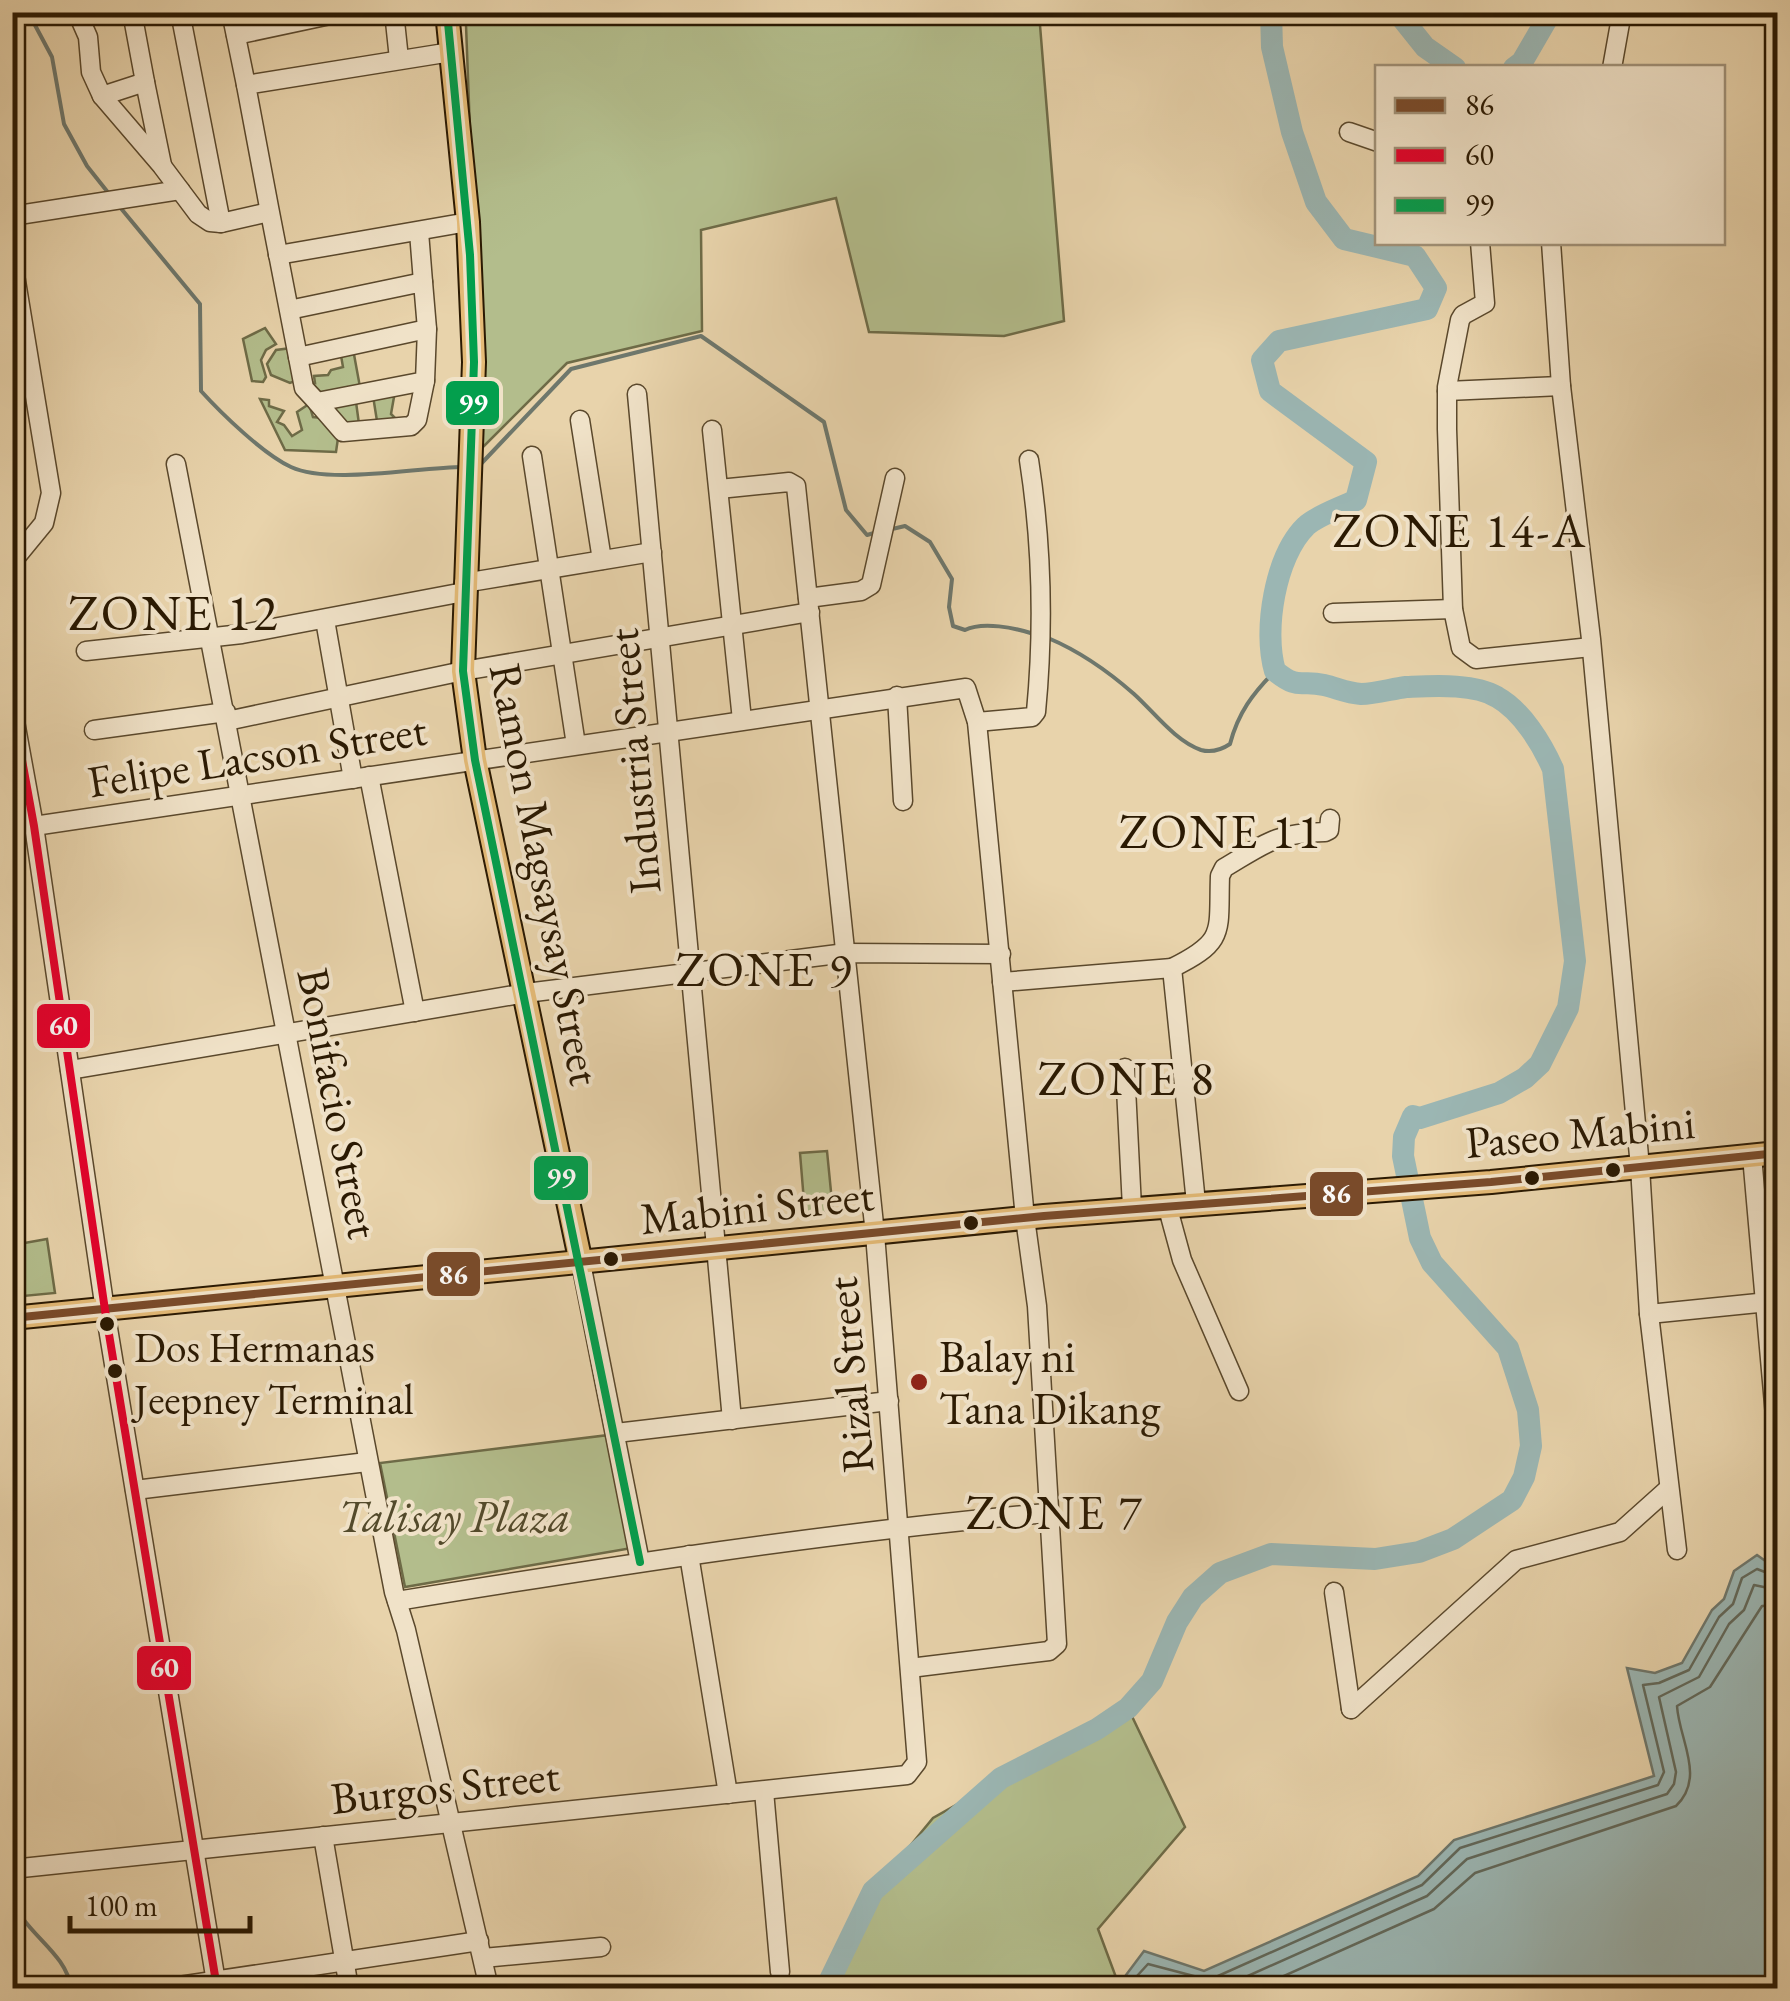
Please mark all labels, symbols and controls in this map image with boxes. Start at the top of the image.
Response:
legend [1375,65,1725,245]
text: 86 [1465,85,1494,124]
text: 60 [1465,135,1494,174]
text: 99 [1465,185,1494,224]
line badge: 99 [444,379,501,427]
text: 99 [458,385,488,421]
district label: ZONE 14-A [1332,499,1588,561]
district label: ZONE 12 [68,580,280,645]
street label: Industria Street [593,626,673,896]
street label: Ramon Magsaysay Street [477,658,615,1090]
street label: Felipe Lacson Street [84,700,430,810]
district label: ZONE 11 [1119,800,1323,862]
district label: ZONE 9 [676,938,854,1000]
street label: Bonifacio Street [284,963,394,1243]
line badge: 60 [35,1002,92,1050]
text: 60 [48,1007,78,1043]
district label: ZONE 8 [1038,1047,1216,1109]
street label: Paseo Mabini [1463,1093,1697,1171]
line badge: 99 [532,1154,590,1202]
text: 99 [546,1159,576,1195]
unlabelled marker [1603,1160,1623,1180]
street label: Mabini Street [637,1165,877,1247]
unlabelled marker [1522,1168,1542,1188]
line badge: 86 [1308,1170,1365,1218]
text: 86 [1321,1175,1351,1211]
unlabelled marker [961,1213,981,1233]
unlabelled marker [601,1249,621,1269]
line badge: 86 [425,1250,482,1298]
text: 86 [438,1256,468,1292]
street label: Rizal Street [812,1274,886,1476]
unlabelled marker [97,1314,117,1334]
place label: Dos Hermanas Jeepney Terminal [131,1320,414,1427]
place label: Balay ni Tana Dikang [939,1327,1161,1437]
marker: Dos Hermanas Jeepney Terminal [105,1361,125,1381]
marker: Balay ni Tana Dikang [908,1371,930,1393]
district label: ZONE 7 [966,1481,1144,1543]
park label: Talisay Plaza [338,1487,570,1545]
line badge: 60 [135,1644,193,1692]
text: 60 [149,1649,179,1685]
street label: Burgos Street [328,1745,562,1827]
scale bar [70,1871,250,1933]
text: 100 m [85,1886,158,1925]

